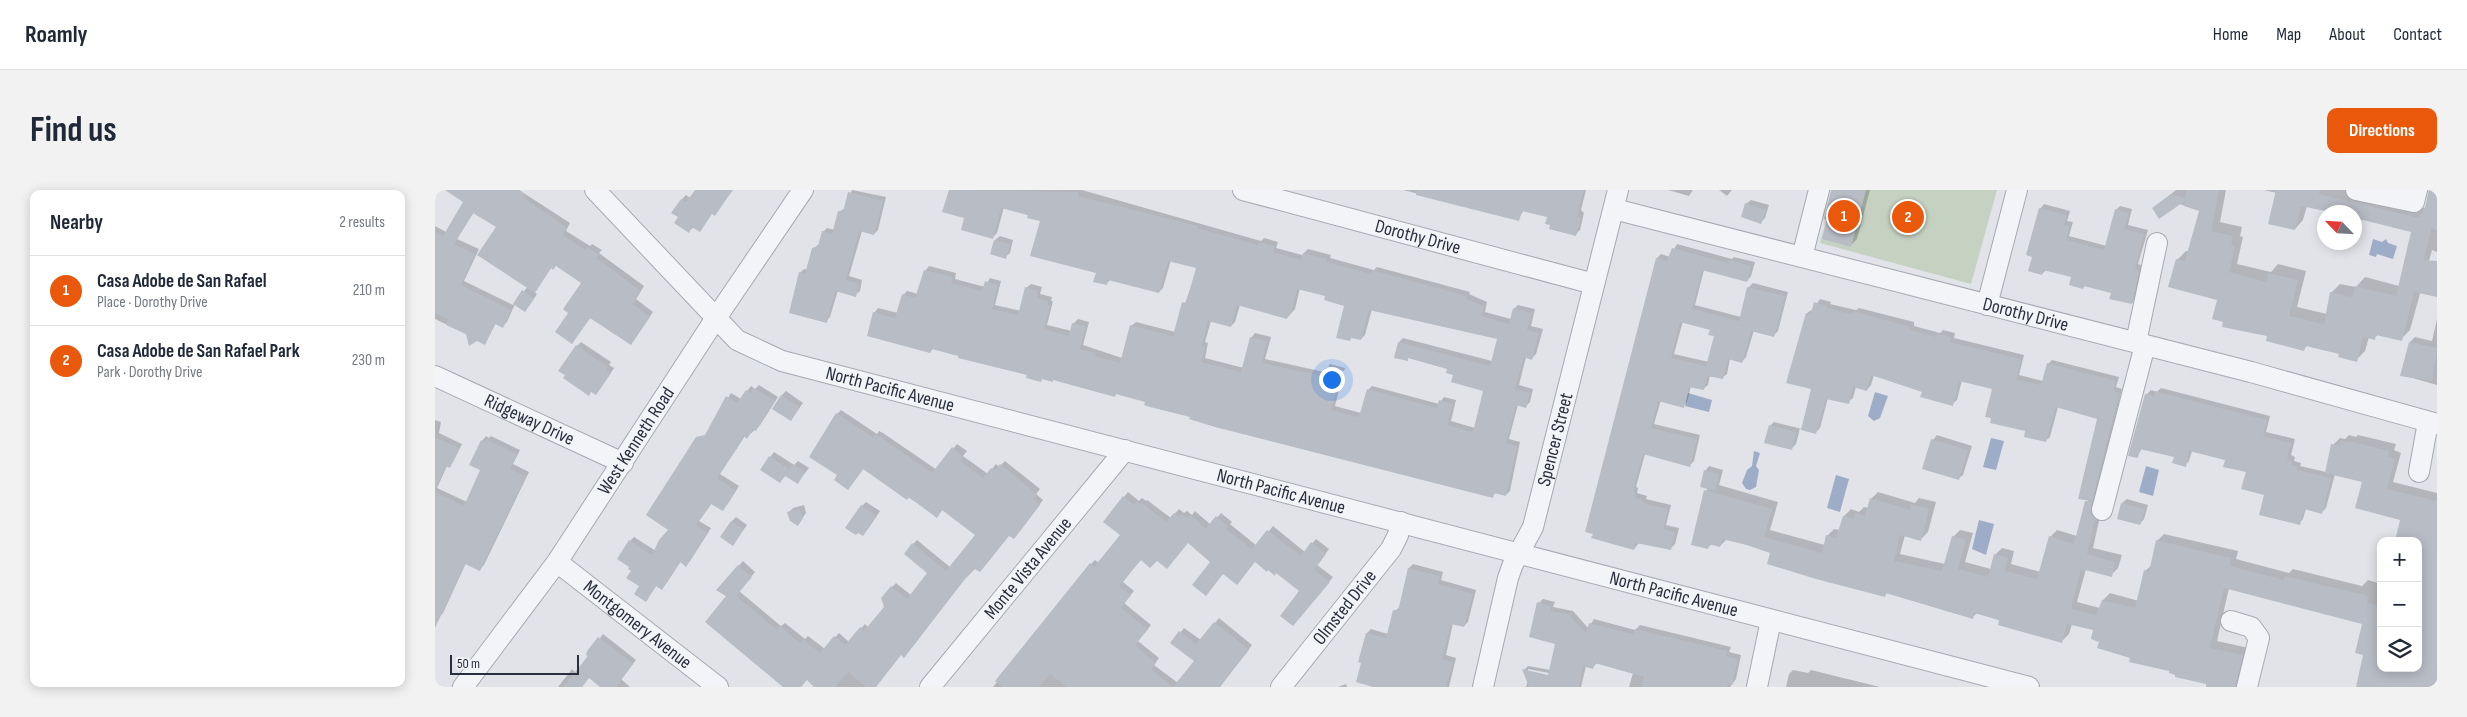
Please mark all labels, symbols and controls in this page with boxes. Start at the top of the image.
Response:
text: Roamly [25,20,88,49]
text: Home [2213,24,2248,45]
text: Map [2276,24,2301,45]
text: About [2329,24,2365,45]
text: Contact [2393,24,2442,45]
button: Directions [2327,108,2437,153]
text: Find us [30,109,117,152]
pin: 1 [1828,197,1860,235]
pin: 2 [1892,198,1924,236]
north arrow [2317,205,2362,250]
text: Nearby [50,210,103,235]
text: 2 results [339,213,385,232]
street label: Dorothy Drive [1372,214,1463,259]
text: Casa Adobe de San Rafael [97,270,267,293]
text: 1 [63,281,69,300]
text: 210 m [353,281,385,300]
street label: Dorothy Drive [1980,292,2071,336]
text: Place · Dorothy Drive [97,293,208,312]
text: Casa Adobe de San Rafael Park [97,340,300,363]
text: 2 [62,351,70,370]
text: 230 m [352,351,385,370]
street label: North Pacific Avenue [823,361,957,417]
text: Park · Dorothy Drive [97,363,203,382]
your location [1319,367,1345,393]
street label: West Kenneth Road [593,383,679,499]
street label: Ridgeway Drive [481,389,578,450]
street label: Spencer Street [1532,390,1578,489]
street label: North Pacific Avenue [1214,464,1348,519]
street label: Monte Vista Avenue [979,512,1077,624]
map controls [2377,537,2422,672]
button: + [2377,537,2422,582]
street label: Olmsted Drive [1308,565,1381,649]
street label: North Pacific Avenue [1607,566,1741,622]
street label: Montgomery Avenue [579,575,696,674]
button: − [2377,582,2422,627]
button: layers [2377,627,2422,672]
scale bar [450,652,579,675]
text: 50 m [457,655,480,672]

